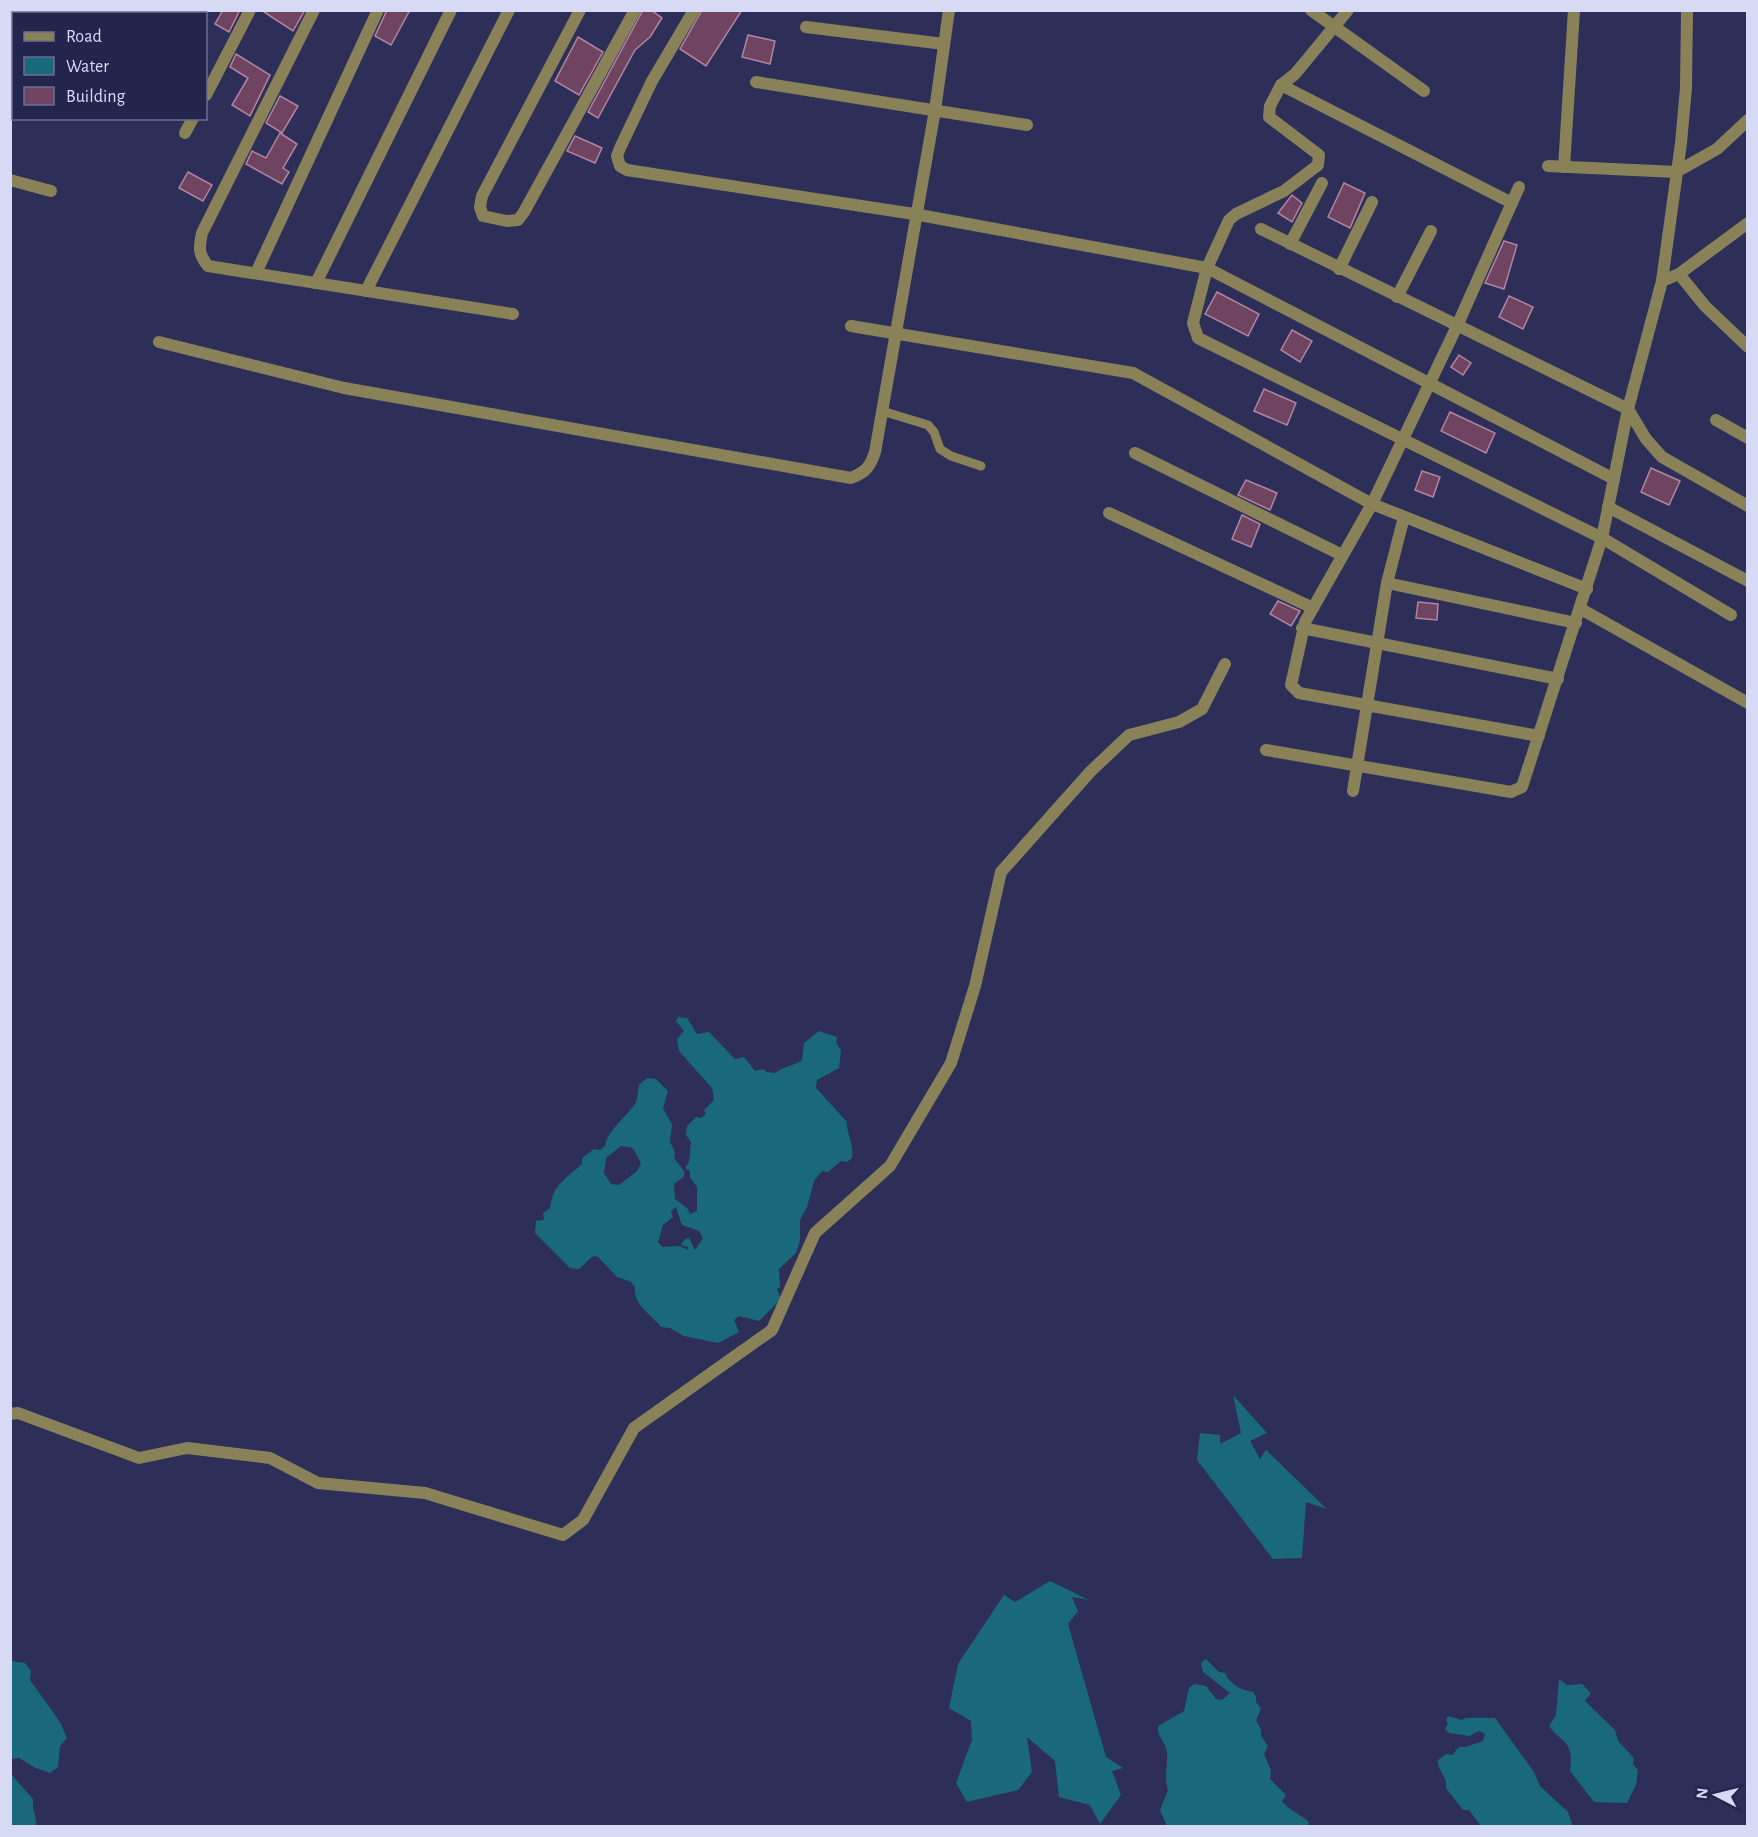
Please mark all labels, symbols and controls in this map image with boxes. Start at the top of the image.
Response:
legend [12,12,207,120]
text: Road [66,28,102,46]
text: Water [66,58,109,76]
text: Building [66,88,126,106]
north arrow [1686,1765,1746,1825]
text: N [1693,1787,1711,1800]

